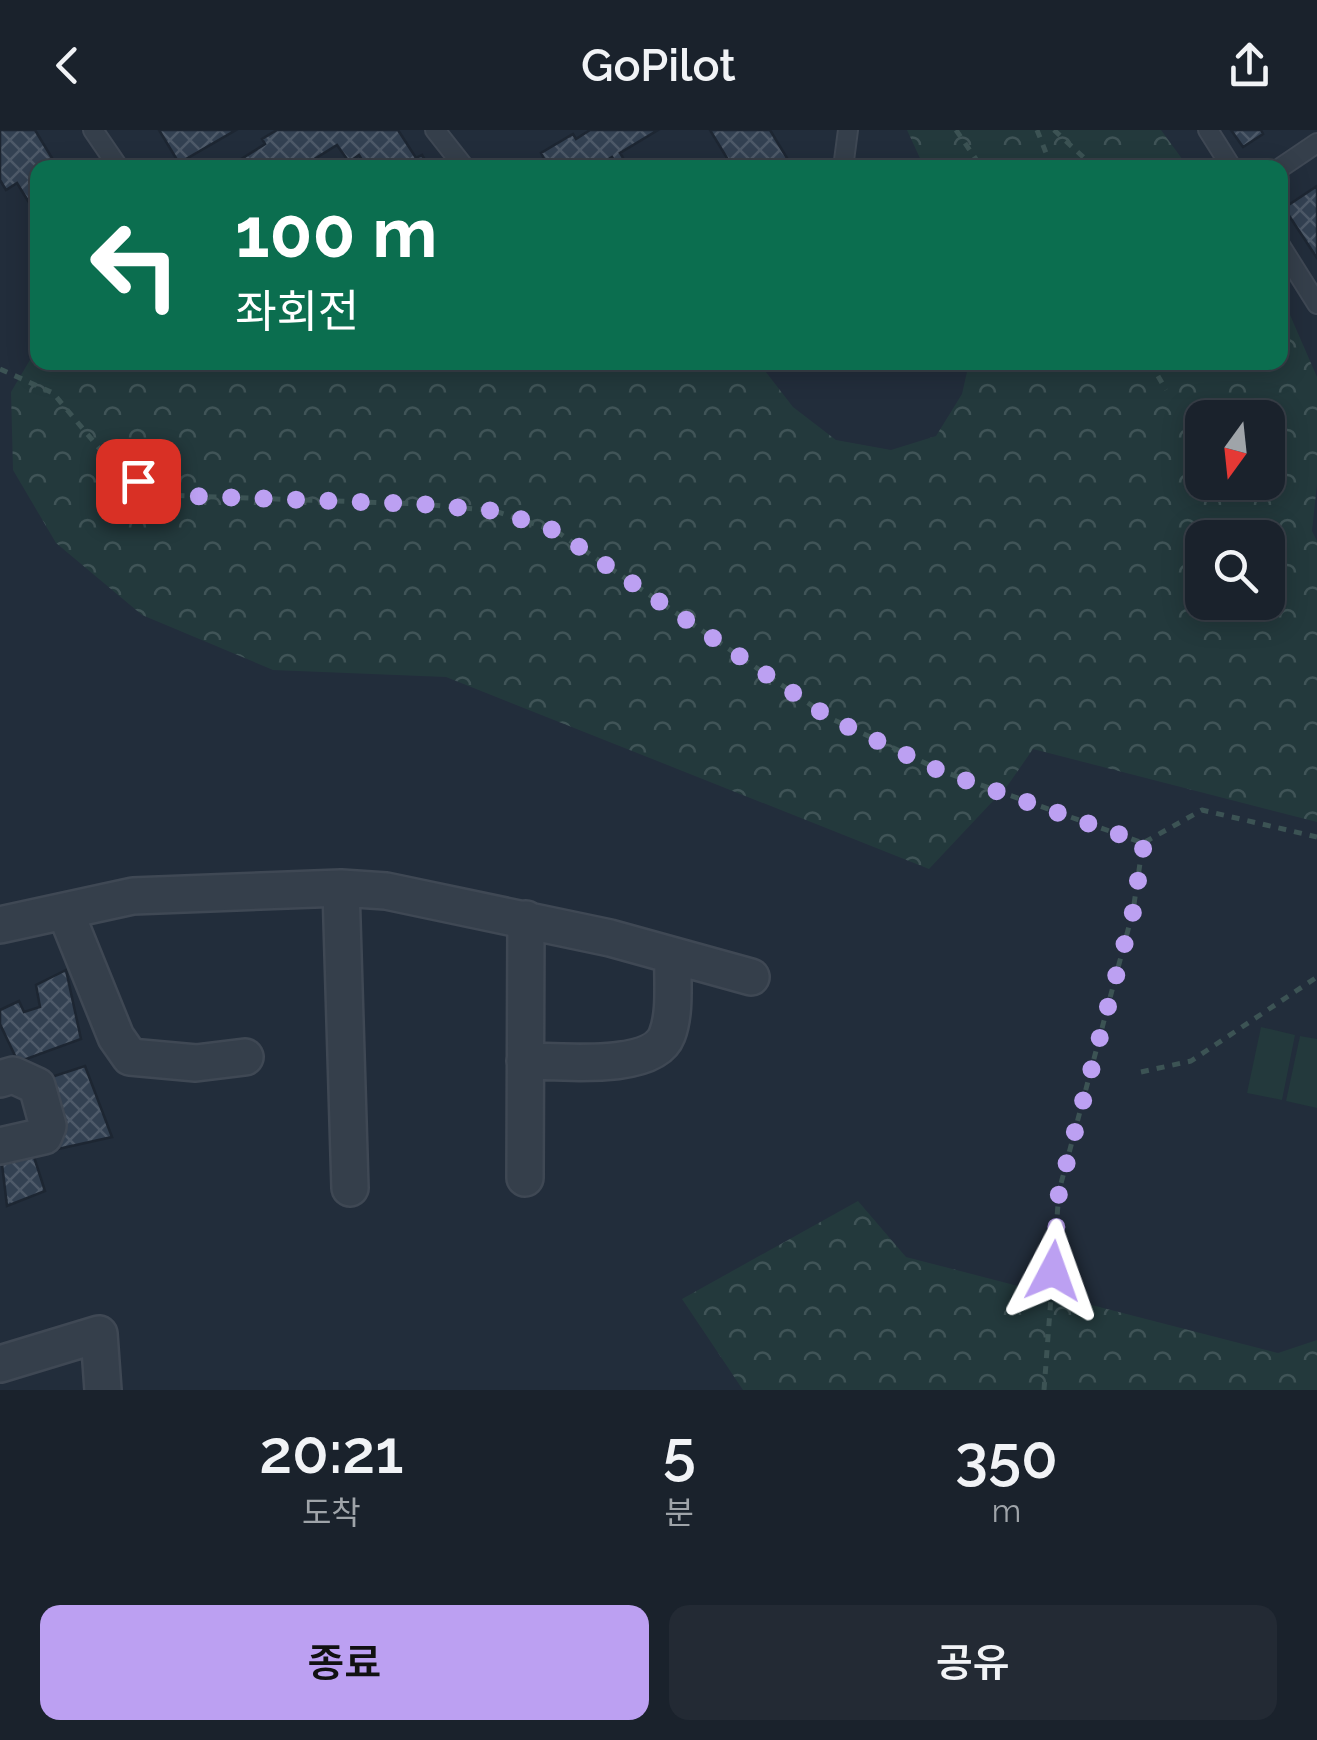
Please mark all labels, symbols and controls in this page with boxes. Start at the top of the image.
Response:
icon: back [40,38,95,93]
icon: share [1222,38,1277,93]
text: GoPilot [581,39,736,92]
text: 100 m [235,191,438,273]
icon: left [70,200,200,330]
text: 좌회전 [235,285,359,338]
north arrow [1185,400,1285,500]
map controls [1185,400,1285,620]
pin [96,439,181,524]
icon: arrive [111,454,166,509]
button: search [1185,520,1285,620]
position arrow [1001,1219,1105,1323]
text: 20:21 [259,1417,404,1487]
text: 5 [663,1417,696,1487]
text: 350 [955,1422,1058,1492]
text: m [992,1492,1021,1529]
text: 도착 [302,1494,361,1531]
text: 분 [665,1494,694,1531]
button: 종료 [40,1605,649,1720]
button: 공유 [669,1605,1277,1720]

